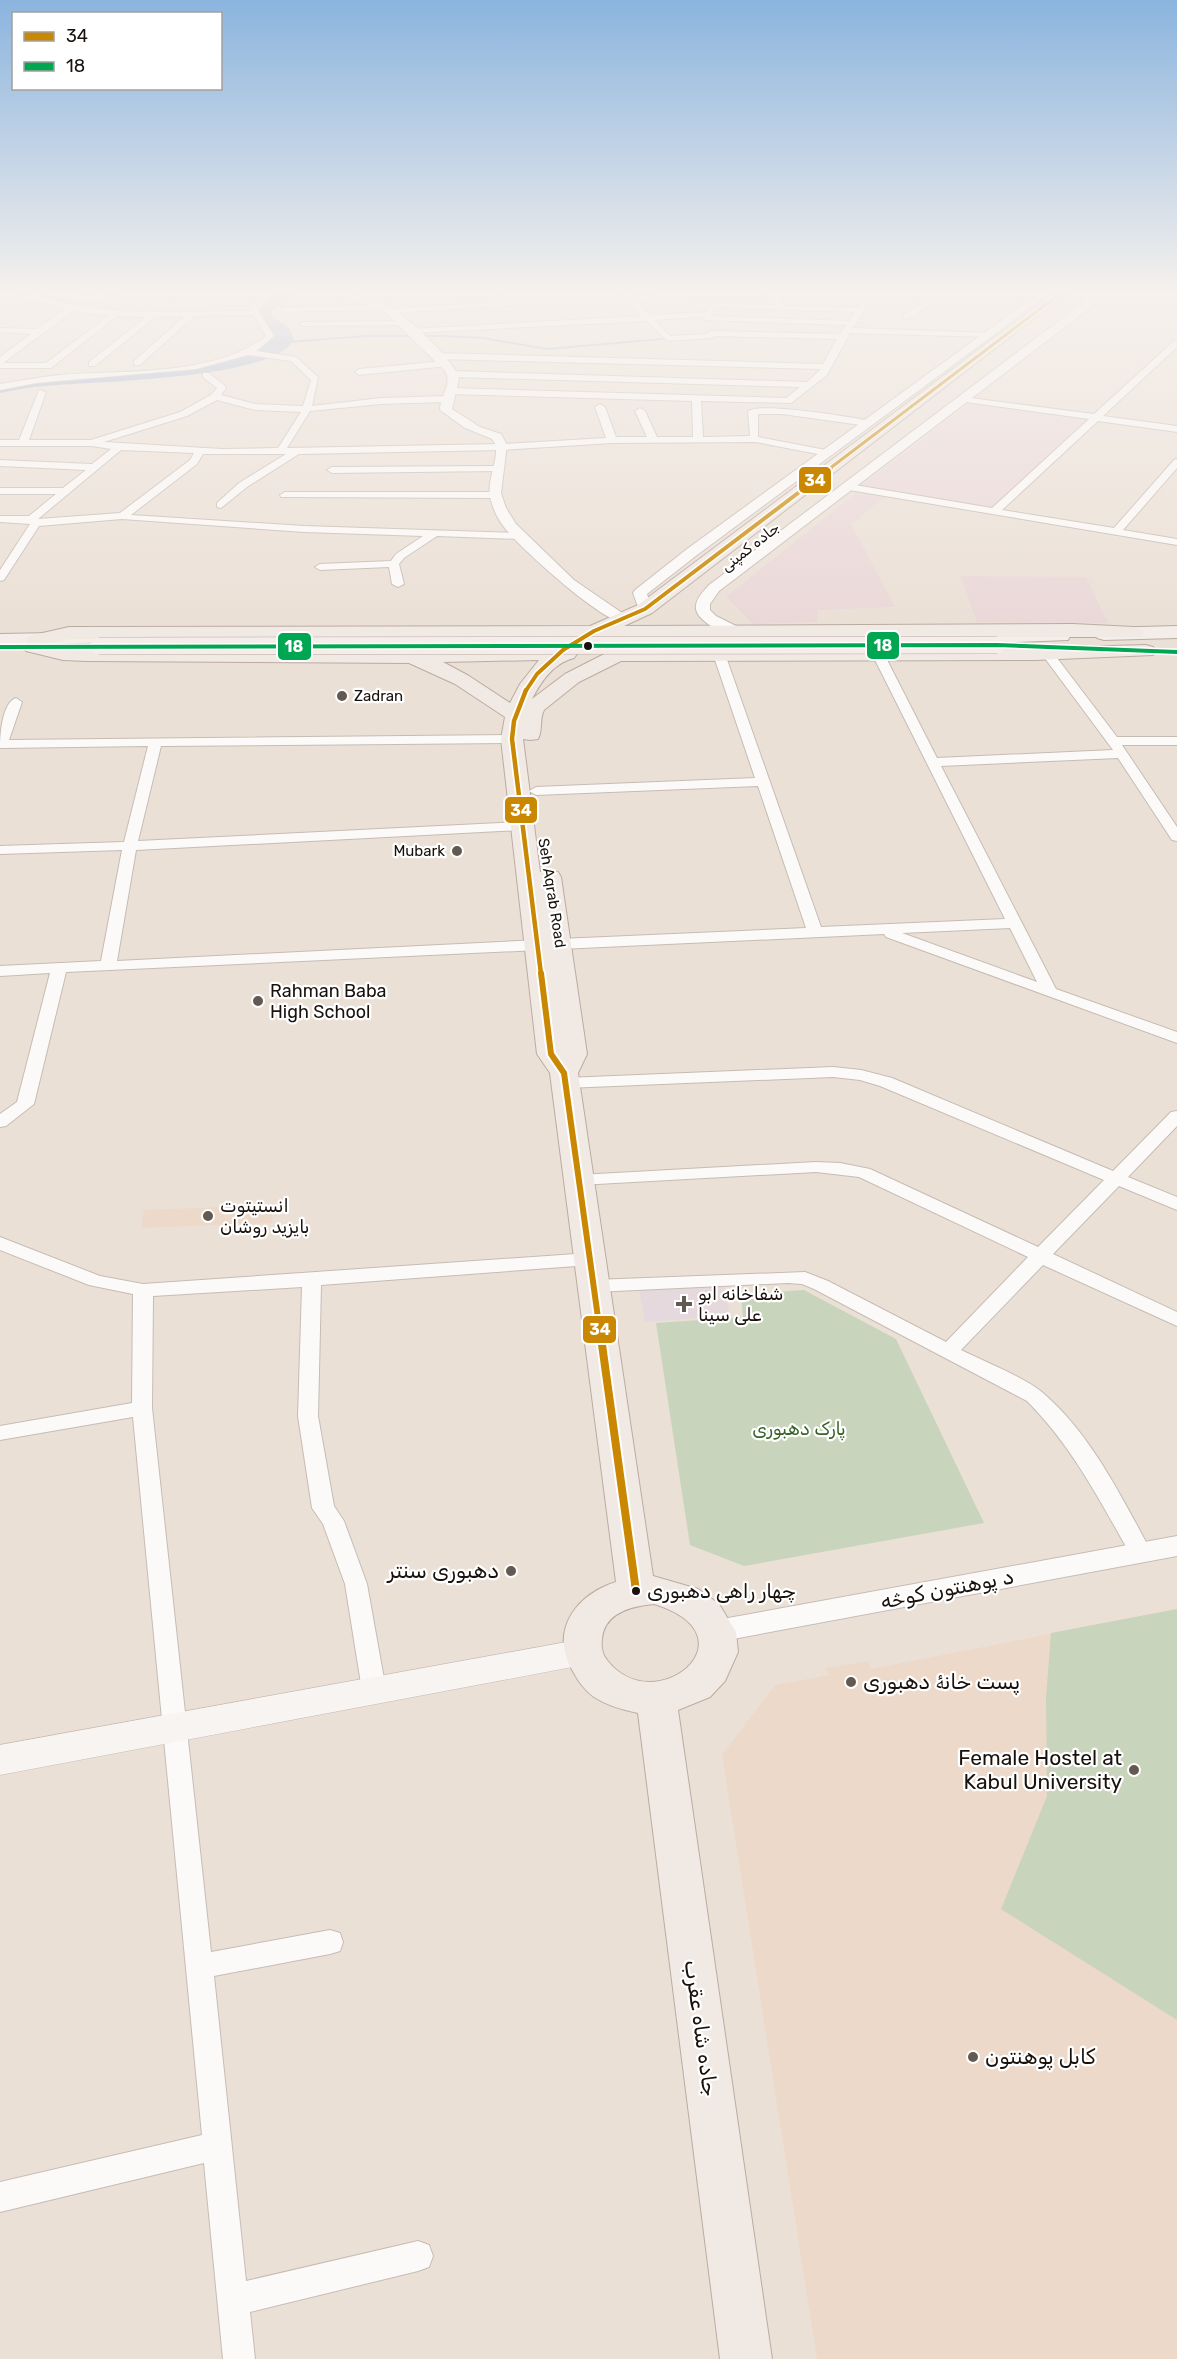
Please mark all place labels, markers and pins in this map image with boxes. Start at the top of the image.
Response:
unlabelled marker [582,640,594,652]
place label: Zadran [354,687,403,705]
marker: Zadran [335,689,349,703]
place label: Mubark [393,842,445,860]
marker: Mubark [450,844,464,858]
place label: Rahman Baba High School [270,980,387,1023]
marker: Rahman Baba High School [251,994,265,1008]
place label: انستیتوت بایزید روشان [220,1195,309,1238]
marker: انستیتوت بایزید روشان [201,1209,215,1223]
place label: شفاخانه ابو علی سینا [698,1283,784,1326]
marker: شفاخانه ابو علی سینا [675,1295,693,1313]
place label: دهبوری سنتر [386,1558,499,1583]
marker: دهبوری سنتر [504,1564,518,1578]
place label: چهار راهی دهبوری [647,1579,796,1603]
marker: چهار راهی دهبوری [630,1585,642,1597]
place label: پست خانۀ دهبوری [863,1669,1020,1696]
marker: پست خانۀ دهبوری [844,1675,858,1689]
place label: Female Hostel at Kabul University [958,1745,1122,1794]
marker: Female Hostel at Kabul University [1127,1763,1141,1777]
place label: کابل پوهنتون [985,2044,1096,2071]
marker: کابل پوهنتون [966,2050,980,2064]

